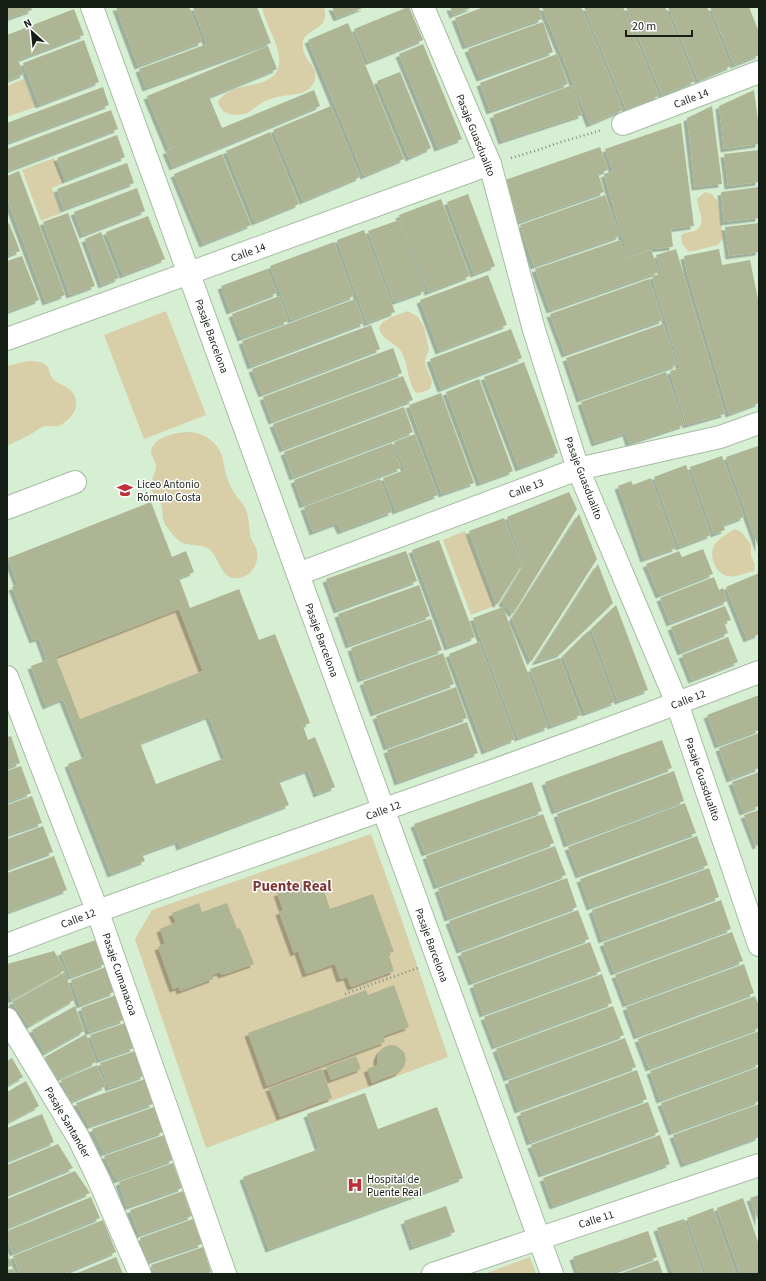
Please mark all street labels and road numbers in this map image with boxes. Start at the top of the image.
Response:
street label: Calle 14 [672,85,711,112]
street label: Pasaje Guasdualito [452,92,499,179]
street label: Calle 14 [229,239,268,266]
street label: Pasaje Barcelona [191,297,232,375]
street label: Pasaje Guasdualito [561,435,606,522]
street label: Calle 13 [507,475,546,502]
street label: Pasaje Barcelona [301,601,342,679]
street label: Calle 12 [669,686,708,713]
street label: Pasaje Guasdualito [681,735,724,823]
street label: Calle 12 [364,797,403,824]
street label: Calle 12 [59,905,98,932]
street label: Pasaje Barcelona [411,906,452,984]
street label: Pasaje Cumanacoa [98,931,141,1017]
street label: Pasaje Santander [41,1084,94,1161]
street label: Calle 11 [577,1207,616,1232]

